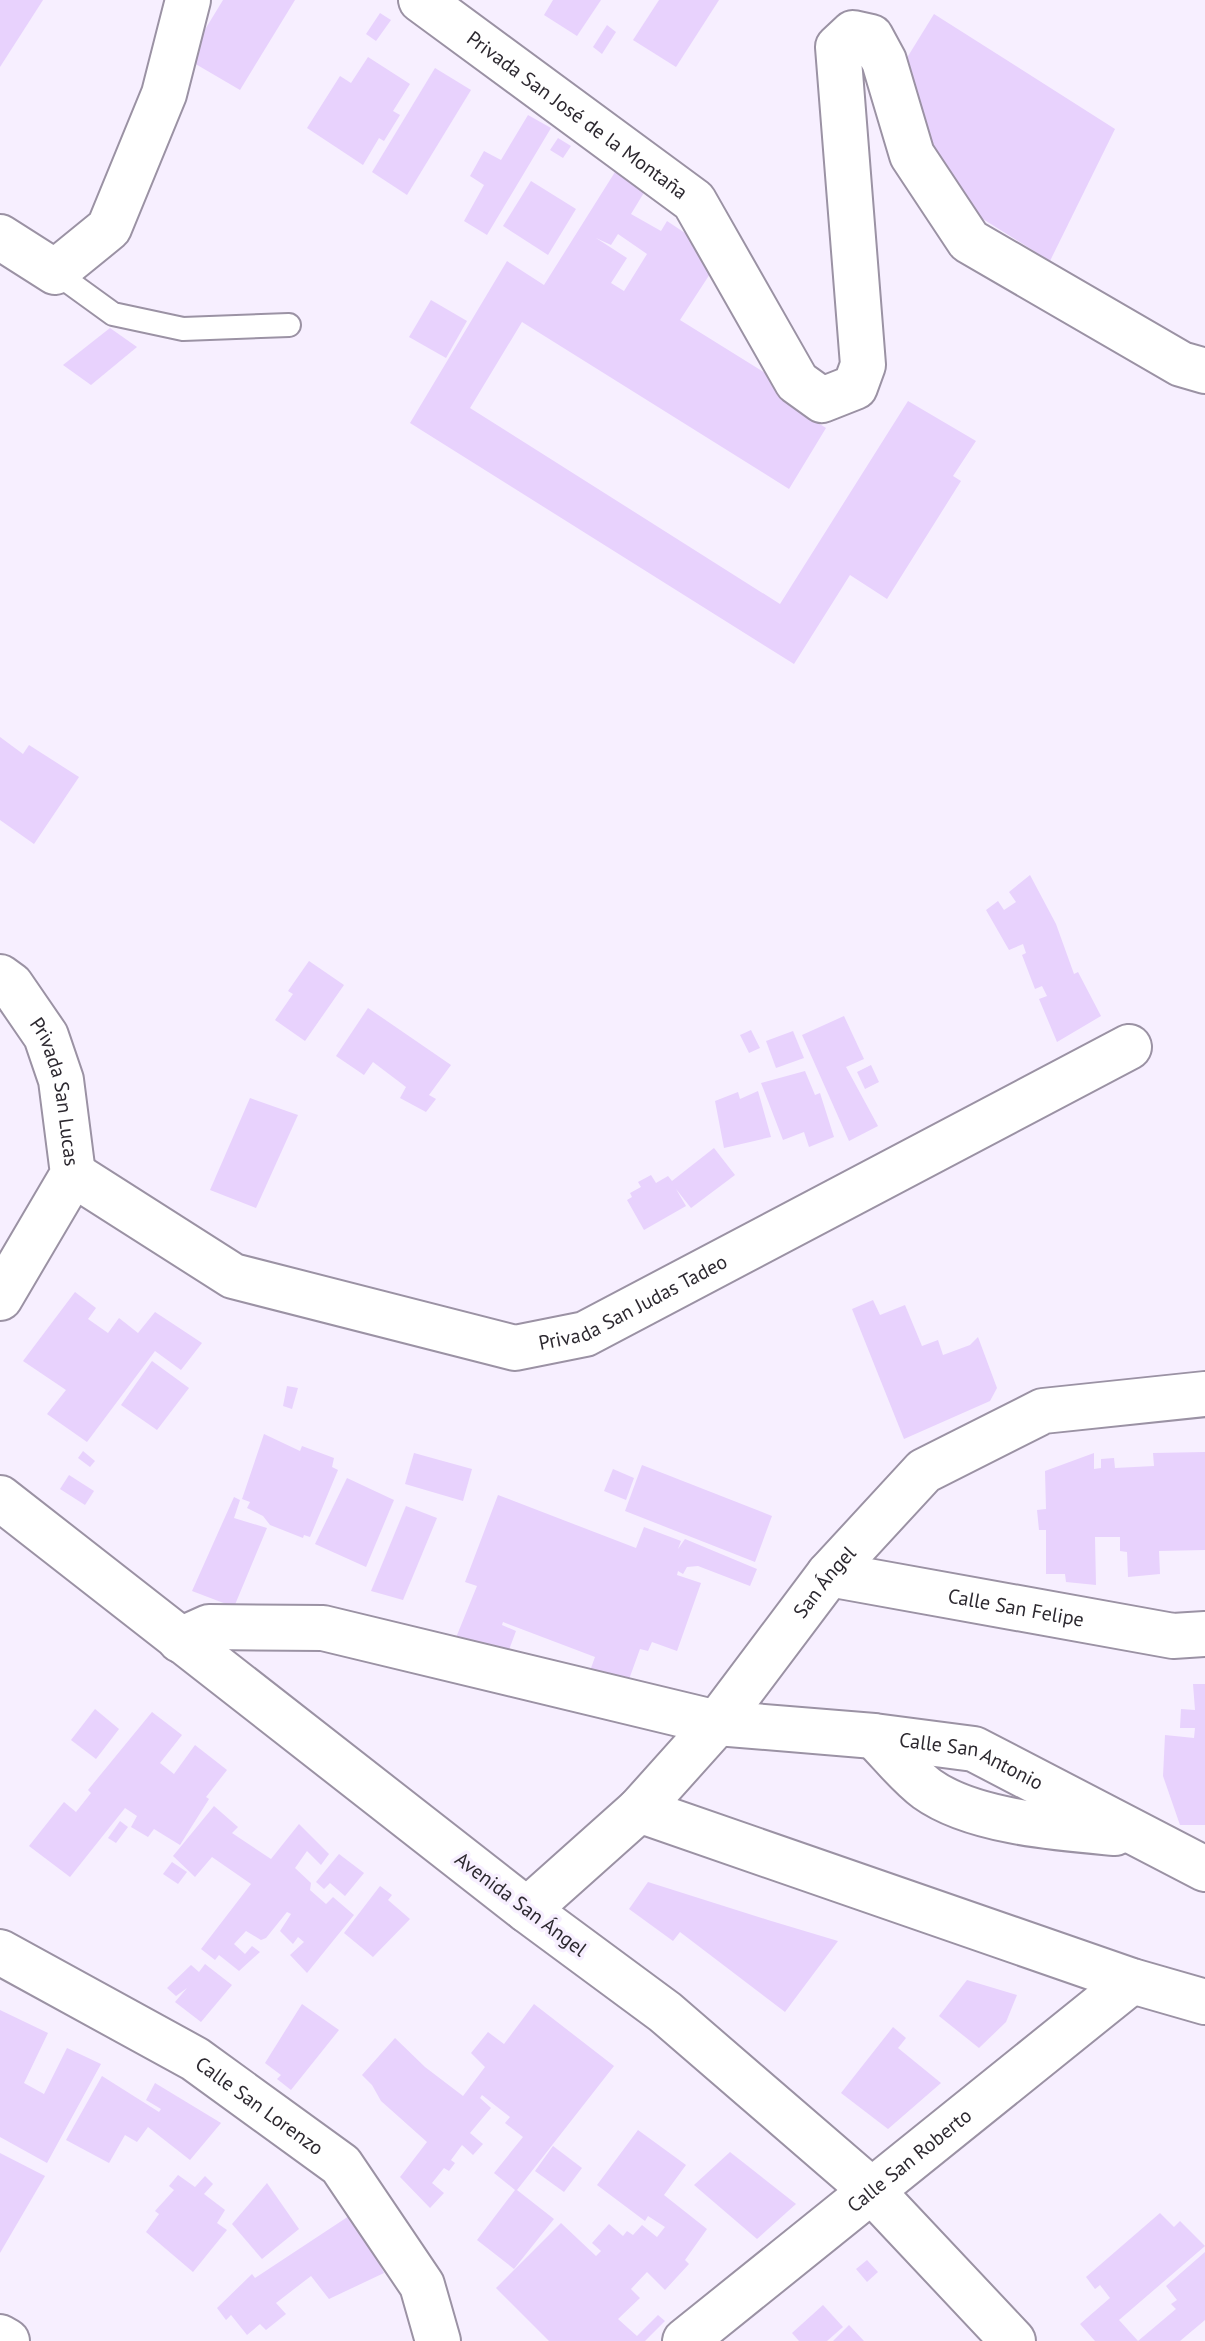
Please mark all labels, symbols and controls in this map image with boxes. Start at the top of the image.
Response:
street label: Privada San José de la Montaña [462,25,693,205]
street label: Privada San Lucas [24,1012,85,1168]
street label: Privada San Judas Tadeo [536,1248,732,1356]
street label: San Ángel [787,1540,861,1623]
street label: Calle San Felipe [946,1583,1086,1633]
street label: Calle San Antonio [898,1726,1048,1796]
street label: Avenida San Ángel [450,1846,592,1962]
street label: Calle San Lorenzo [190,2051,329,2161]
street label: Calle San Roberto [842,2102,977,2218]

